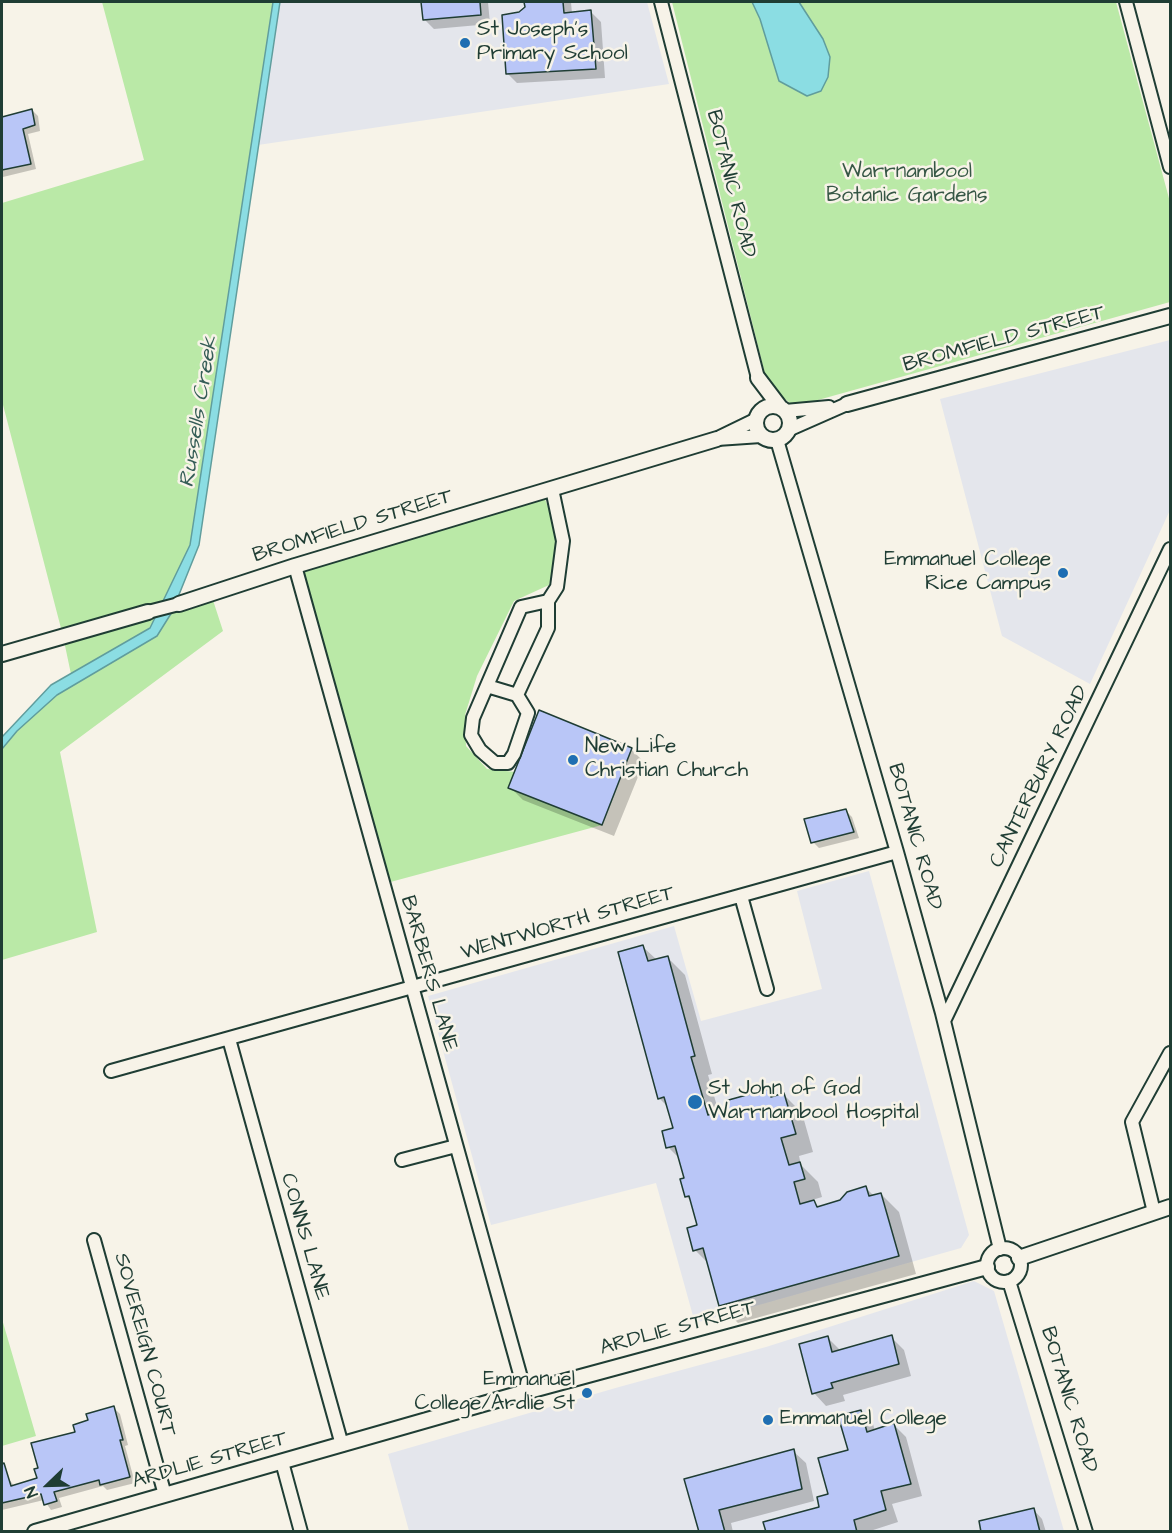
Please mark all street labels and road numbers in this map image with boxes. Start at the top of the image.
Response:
street label: BOTANIC ROAD [699,108,761,260]
street label: BROMFIELD STREET [901,301,1107,379]
street label: BROMFIELD STREET [250,485,456,569]
street label: CANTERBURY ROAD [985,682,1095,872]
street label: BOTANIC ROAD [881,761,947,913]
street label: WENTWORTH STREET [458,881,678,967]
street label: BARBERS LANE [394,893,462,1055]
street label: CONNS LANE [274,1171,334,1303]
street label: SOVEREIGN COURT [107,1251,181,1439]
street label: ARDLIE STREET [597,1296,759,1362]
street label: BOTANIC ROAD [1034,1324,1102,1476]
street label: ARDLIE STREET [130,1427,290,1495]

